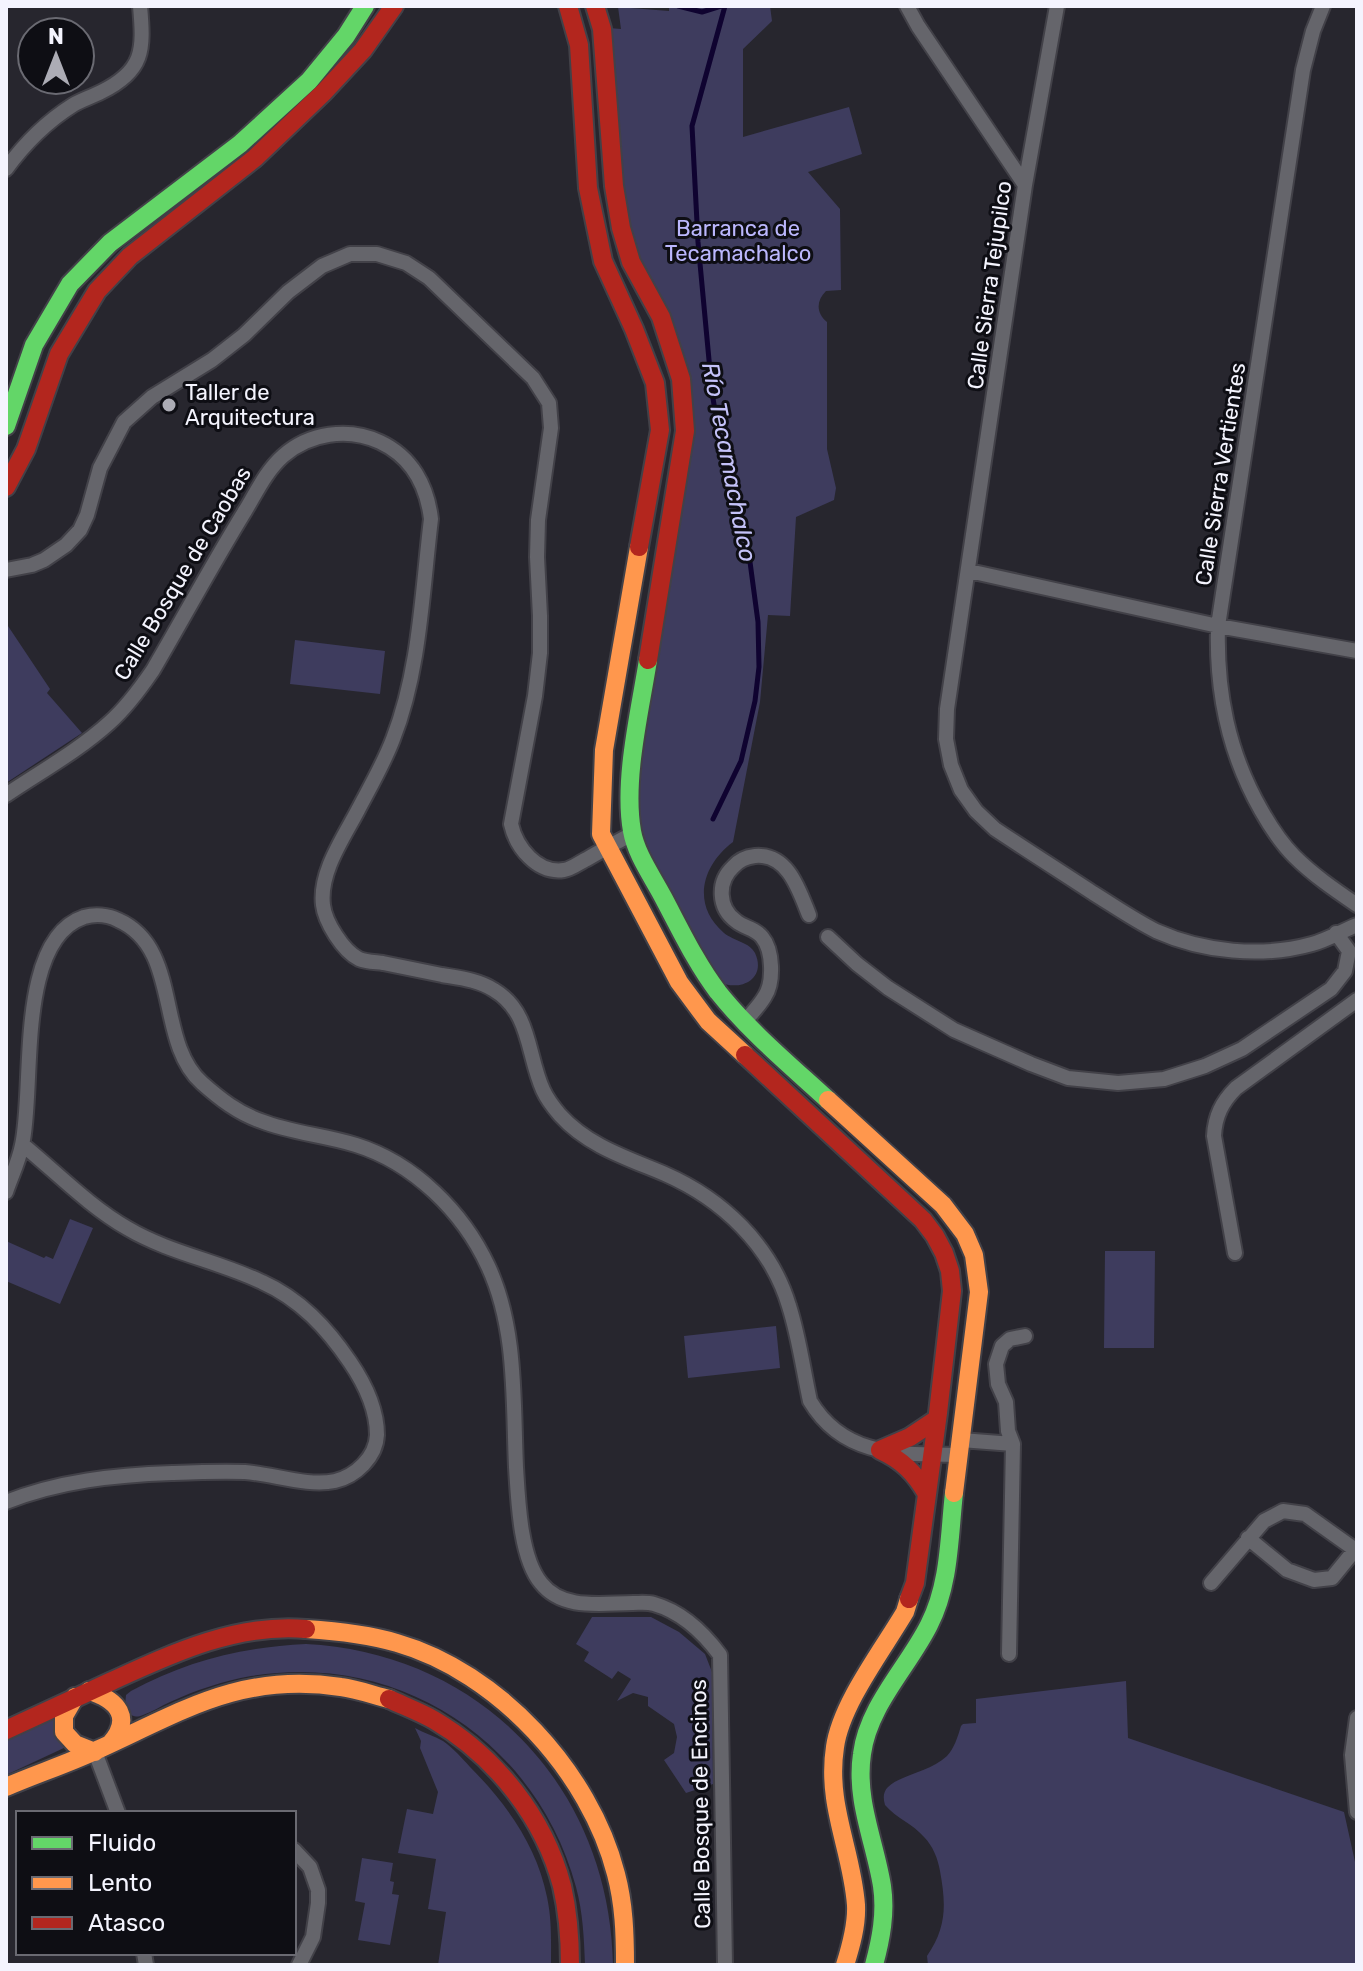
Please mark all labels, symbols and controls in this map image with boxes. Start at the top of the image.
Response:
north arrow [16,16,96,96]
text: N [48,23,64,50]
street label: Calle Sierra Tejupilco [961,179,1018,391]
park label: Barranca de Tecamachalco [665,215,811,267]
water label: Río Tecamachalco [696,360,762,564]
street label: Calle Sierra Vertientes [1190,361,1251,588]
place label: Taller de Arquitectura [185,379,315,431]
marker: Taller de Arquitectura [160,396,178,414]
street label: Calle Bosque de Caobas [108,462,257,685]
street label: Calle Bosque de Encinos [685,1679,716,1929]
legend [16,1811,296,1955]
text: Fluido [88,1829,156,1857]
text: Lento [88,1869,152,1897]
text: Atasco [88,1909,165,1937]

